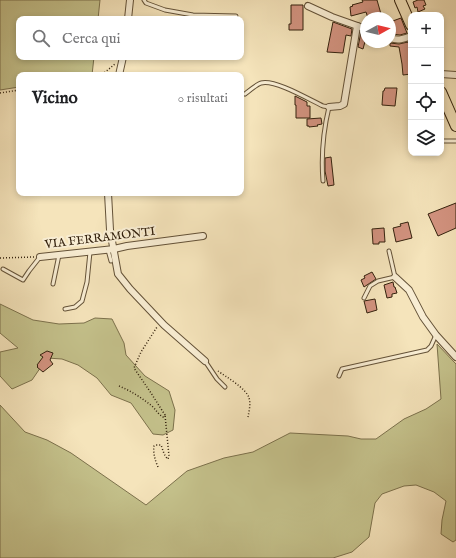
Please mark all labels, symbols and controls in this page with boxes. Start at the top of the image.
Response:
north arrow [360,12,396,48]
map controls [408,12,444,156]
button: + [408,12,444,48]
search box [16,16,244,60]
icon: search [30,27,52,49]
text: Cerca qui [62,29,121,48]
button: − [408,48,444,84]
button: locate [408,84,444,120]
text: Vicino [32,88,78,109]
text: 0 risultati [178,90,228,107]
button: layers [408,120,444,156]
street label: VIA FERRAMONTI [43,224,156,252]

